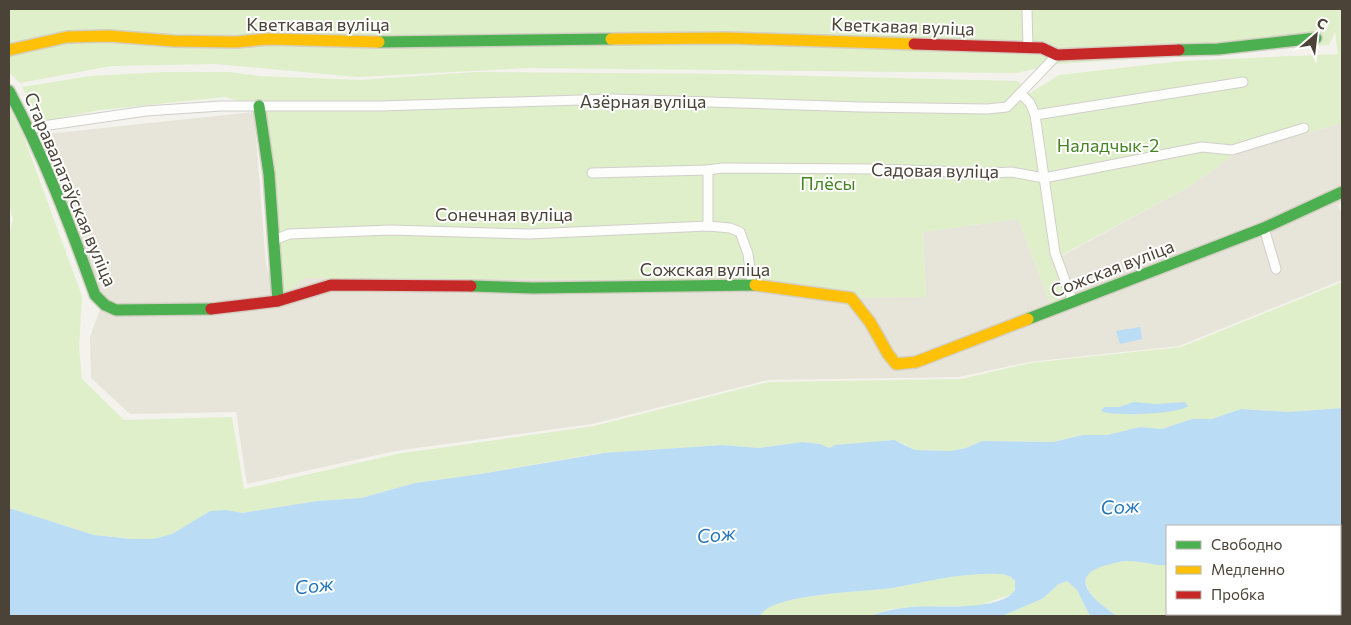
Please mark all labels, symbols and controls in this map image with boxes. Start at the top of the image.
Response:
north arrow [1291,10,1341,60]
street label: Кветкавая вуліца [246,13,390,35]
street label: Кветкавая вуліца [831,13,975,39]
text: С [1314,13,1331,33]
street label: Старавалатаўская вуліца [20,89,122,289]
street label: Азёрная вуліца [580,90,706,112]
park label: Наладчык-2 [1057,134,1159,156]
street label: Садовая вуліца [871,158,999,182]
park label: Плёсы [800,172,856,194]
street label: Сонечная вуліца [435,203,573,225]
street label: Сожская вуліца [1047,234,1177,302]
street label: Сожская вуліца [640,258,770,280]
water label: Сож [1100,493,1141,519]
water label: Сож [695,520,738,547]
legend [1166,525,1341,615]
text: Свободно [1211,535,1282,553]
text: Медленно [1211,560,1285,578]
water label: Сож [293,571,336,599]
text: Пробка [1211,585,1265,603]

